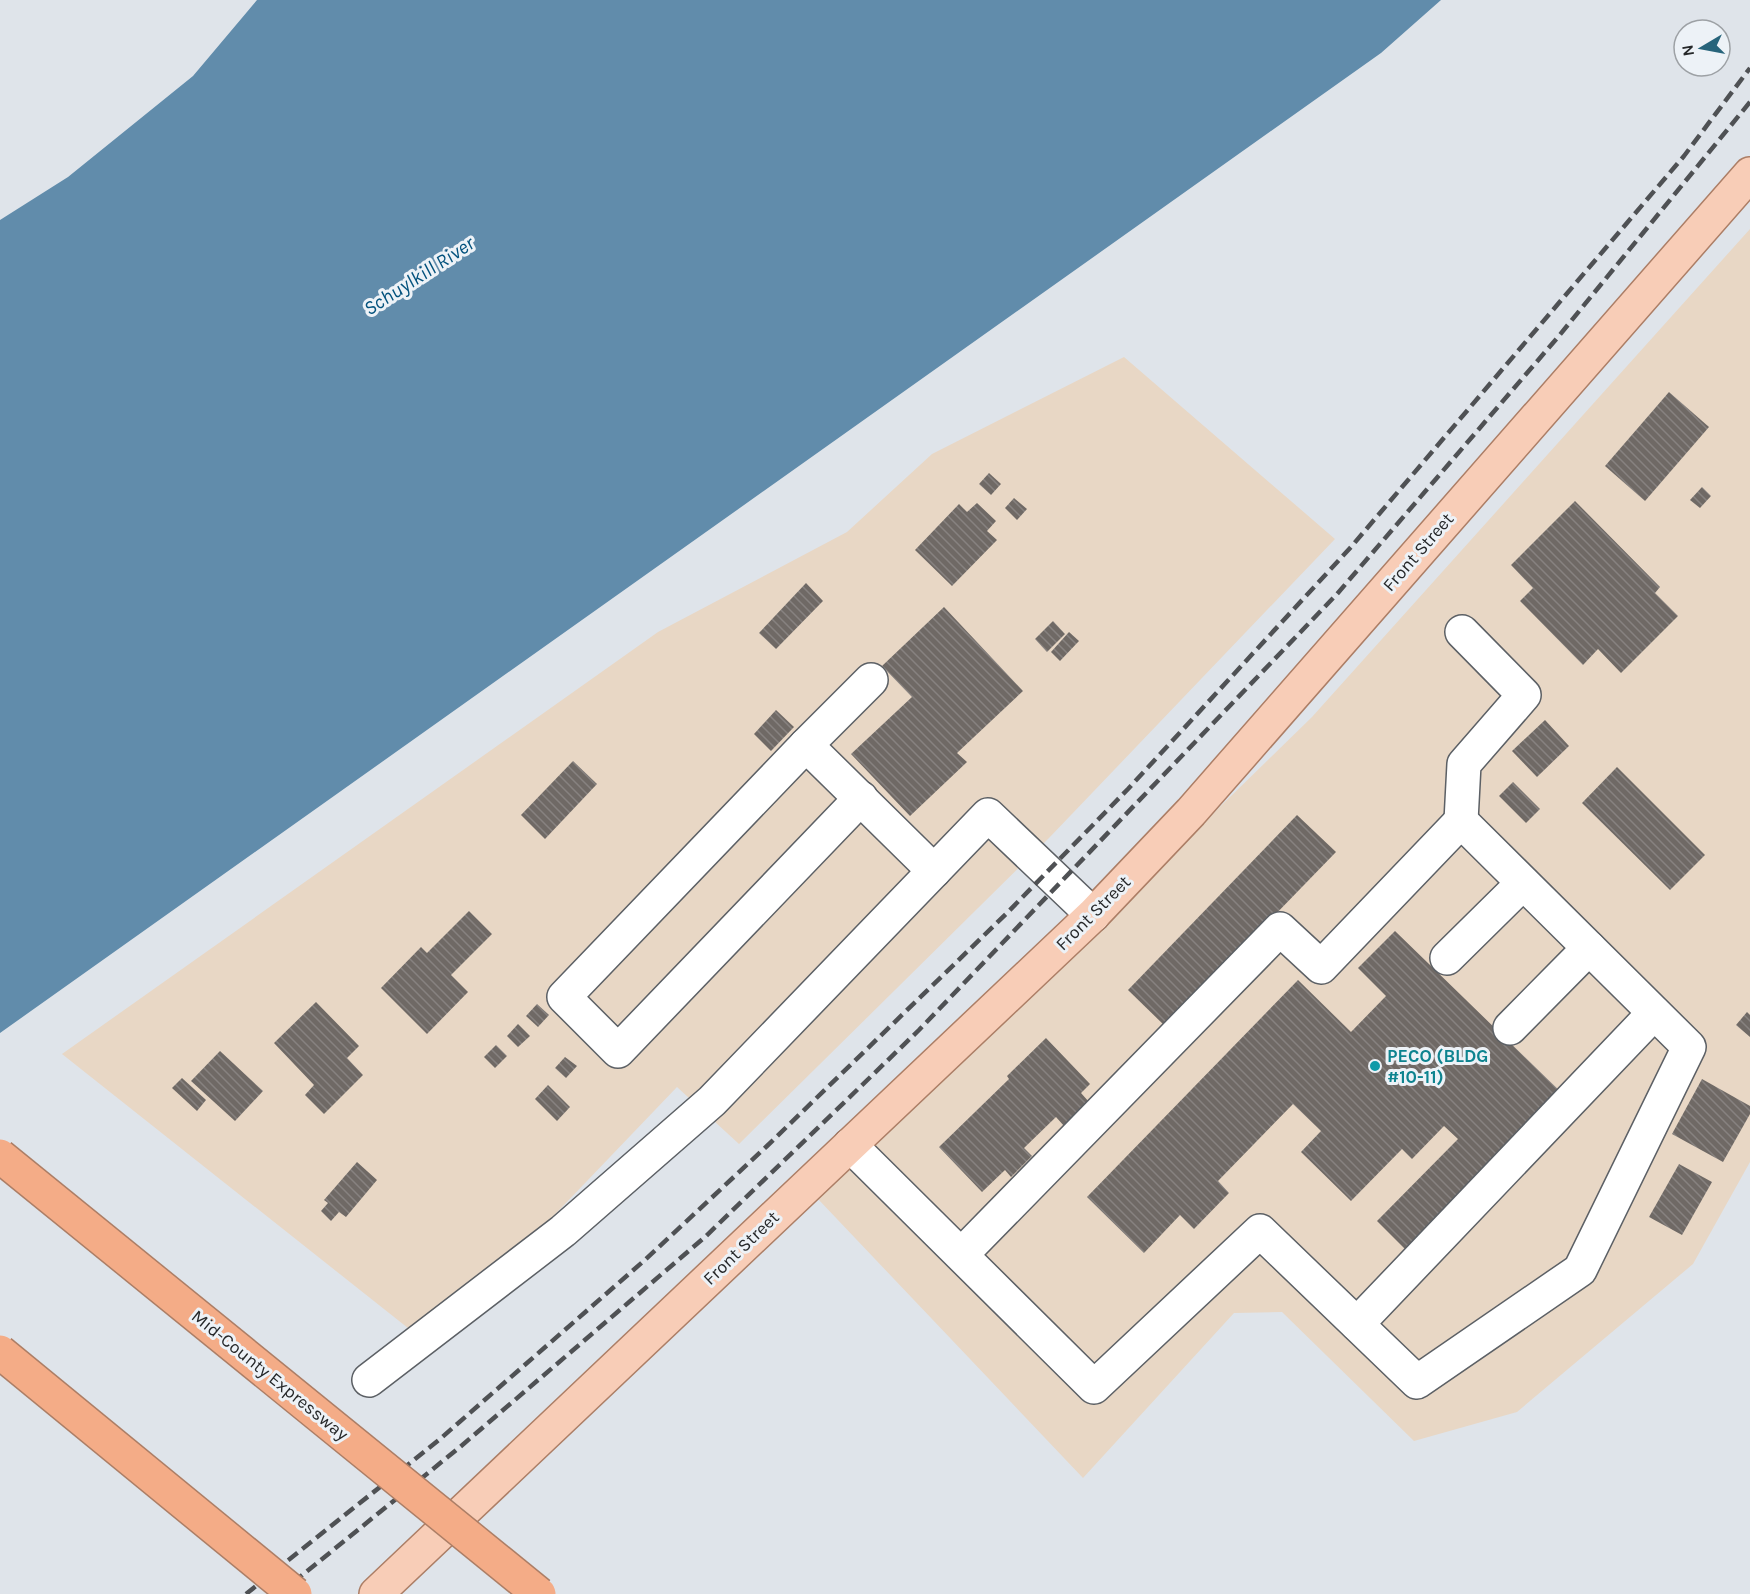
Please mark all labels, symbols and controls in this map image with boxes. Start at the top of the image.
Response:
north arrow [1672,18,1732,78]
text: N [1677,43,1698,58]
water label: Schuylkill River [359,231,480,320]
street label: Front Street [1378,508,1458,596]
street label: Front Street [1051,871,1135,955]
place label: PECO (BLDG #10-11) [1387,1045,1489,1088]
marker: PECO (BLDG #10-11) [1368,1059,1382,1073]
street label: Front Street [698,1206,784,1290]
street label: Mid-County Expressway [187,1305,353,1445]

